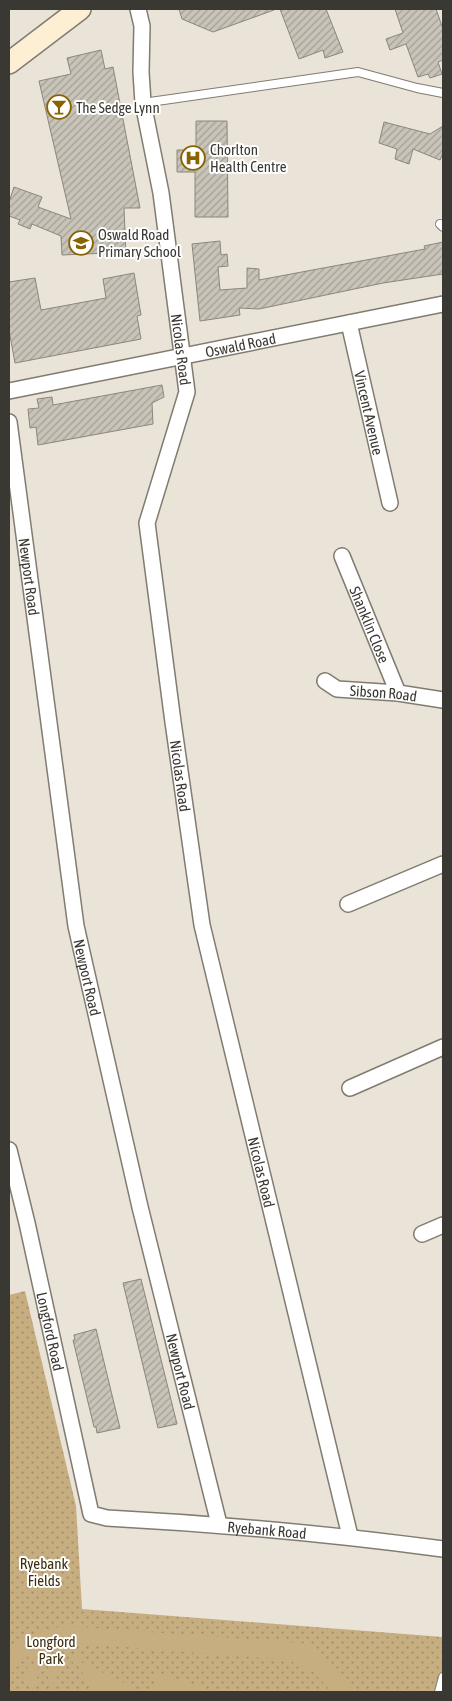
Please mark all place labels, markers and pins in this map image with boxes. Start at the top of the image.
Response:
bar icon: The Sedge Lynn [46,94,72,120]
place label: The Sedge Lynn [76,99,160,116]
place label: Chorlton Health Centre [210,141,287,175]
hospital icon: Chorlton Health Centre [180,145,206,171]
place label: Oswald Road Primary School [98,226,181,260]
school or university icon: Oswald Road Primary School [68,230,94,256]

